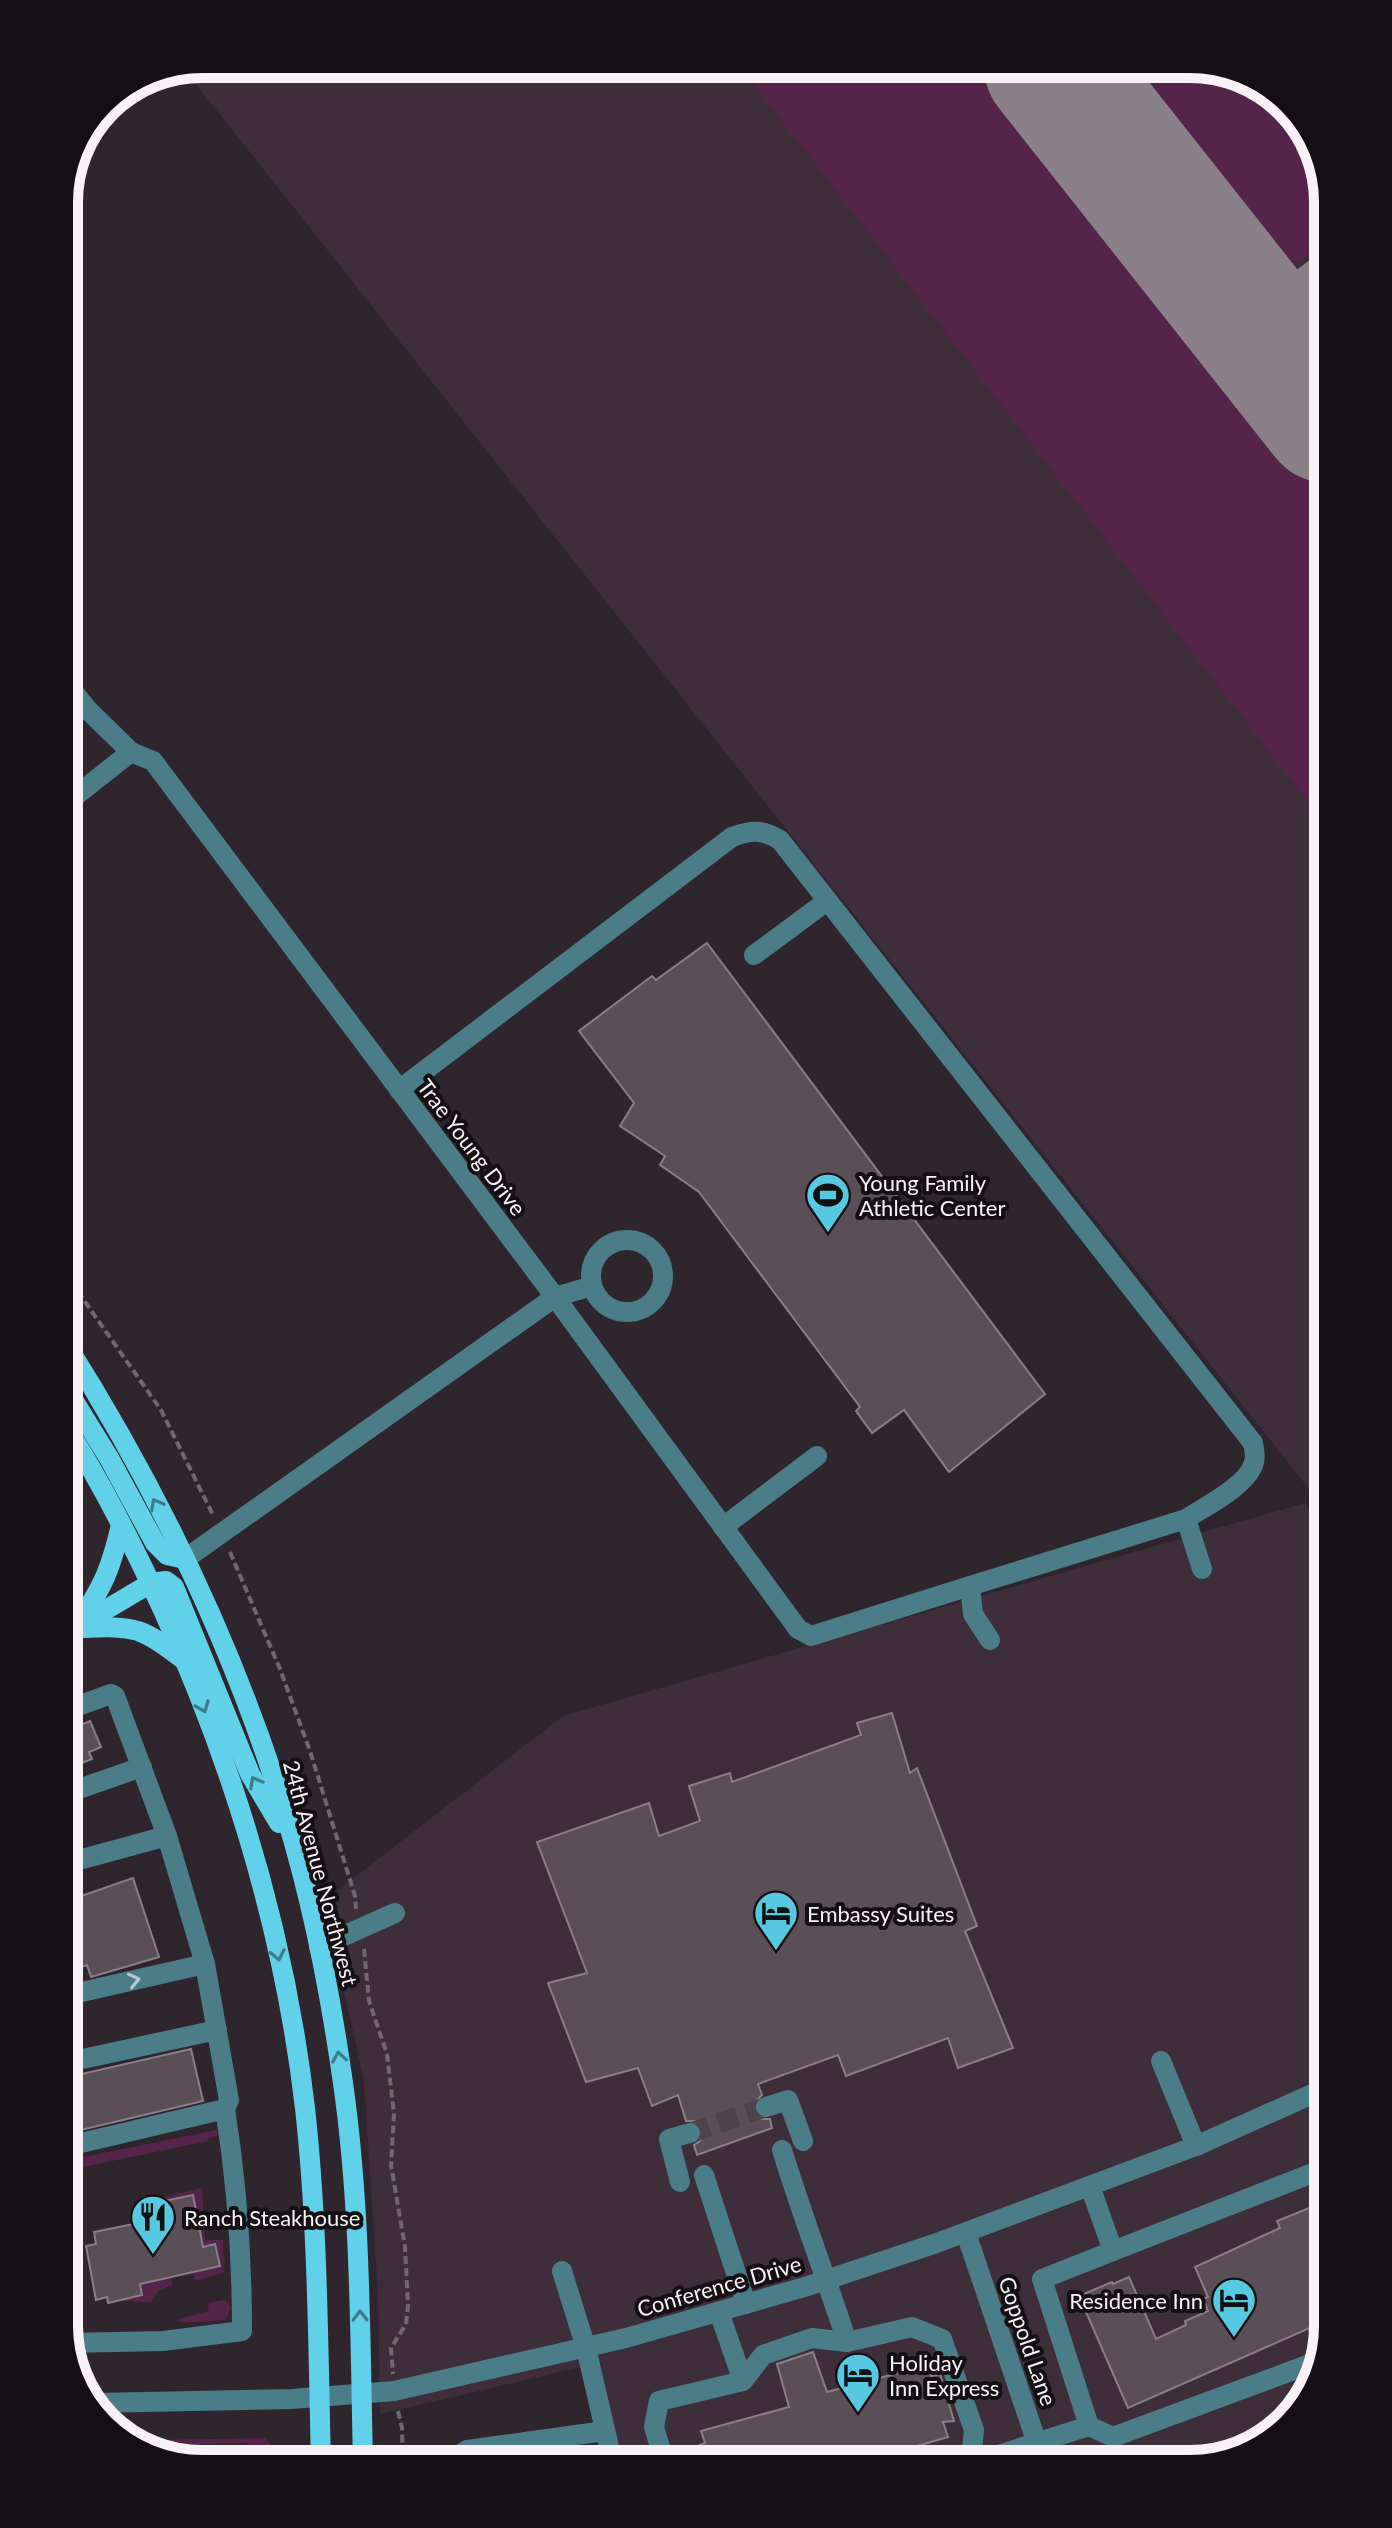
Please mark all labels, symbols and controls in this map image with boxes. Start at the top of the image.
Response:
street label: Trae Young Drive [412,1074,532,1220]
place label: Young Family Athletic Center [859,1169,1006,1221]
sports icon: Young Family Athletic Center [804,1171,852,1234]
one-way arrow [151,1497,166,1512]
one-way arrow [194,1699,210,1713]
street label: 24th Avenue Northwest [278,1757,364,1989]
one-way arrow [249,1776,265,1790]
hotel icon: Embassy Suites [752,1889,800,1952]
place label: Embassy Suites [807,1900,954,1927]
one-way arrow [269,1948,286,1962]
one-way arrow [127,1972,141,1989]
one-way arrow [331,2050,348,2064]
restaurant icon: Ranch Steakhouse [129,2193,177,2256]
place label: Ranch Steakhouse [184,2204,360,2231]
street label: Conference Drive [634,2250,804,2322]
street label: Goppold Lane [993,2273,1063,2409]
hotel icon: Residence Inn [1210,2276,1258,2339]
place label: Residence Inn [1069,2287,1203,2314]
one-way arrow [351,2309,368,2322]
place label: Holiday Inn Express [889,2349,999,2401]
hotel icon: Holiday Inn Express [834,2351,882,2414]

